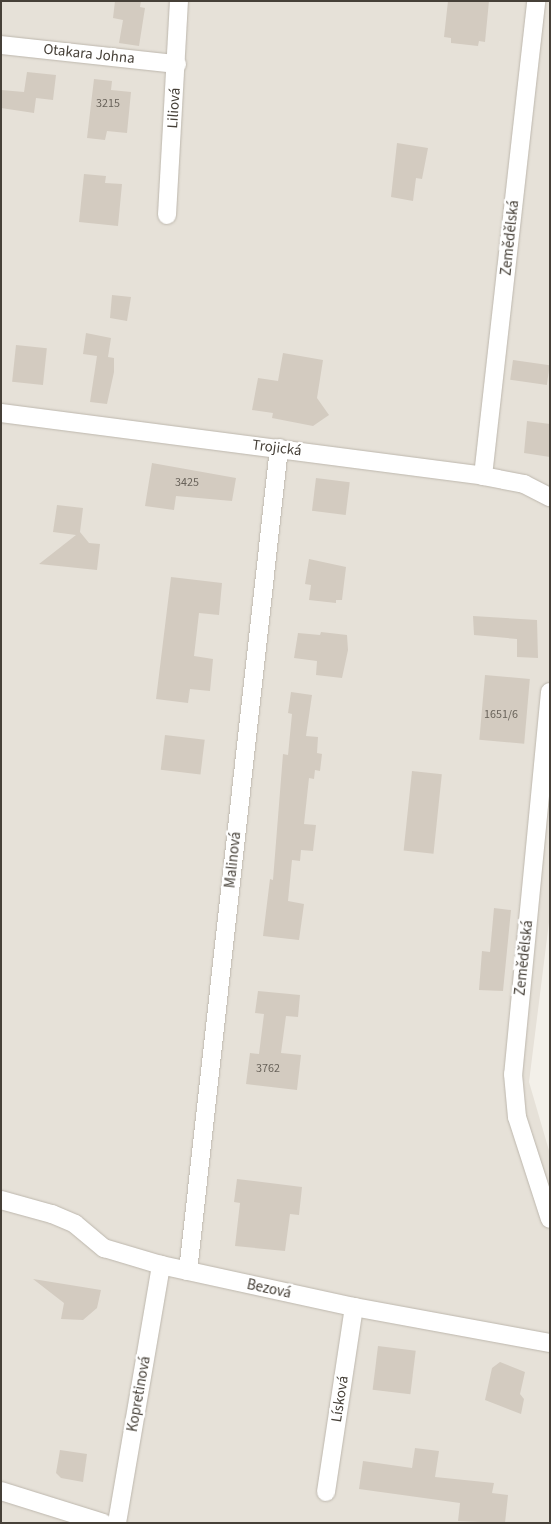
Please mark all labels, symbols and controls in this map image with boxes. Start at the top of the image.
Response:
street label: Otakara Johna [42,40,136,68]
street label: Liliová [164,87,184,129]
house number: 3215 [96,97,120,111]
street label: Zemědělská [497,199,523,277]
street label: Trojická [251,436,303,460]
house number: 3425 [175,476,199,490]
house number: 1651/6 [484,708,518,722]
street label: Malinová [221,831,245,889]
street label: Zemědělská [511,919,537,997]
house number: 3762 [256,1062,280,1076]
street label: Bezová [245,1276,293,1302]
street label: Kopretinová [123,1355,155,1433]
street label: Lísková [327,1375,353,1423]

